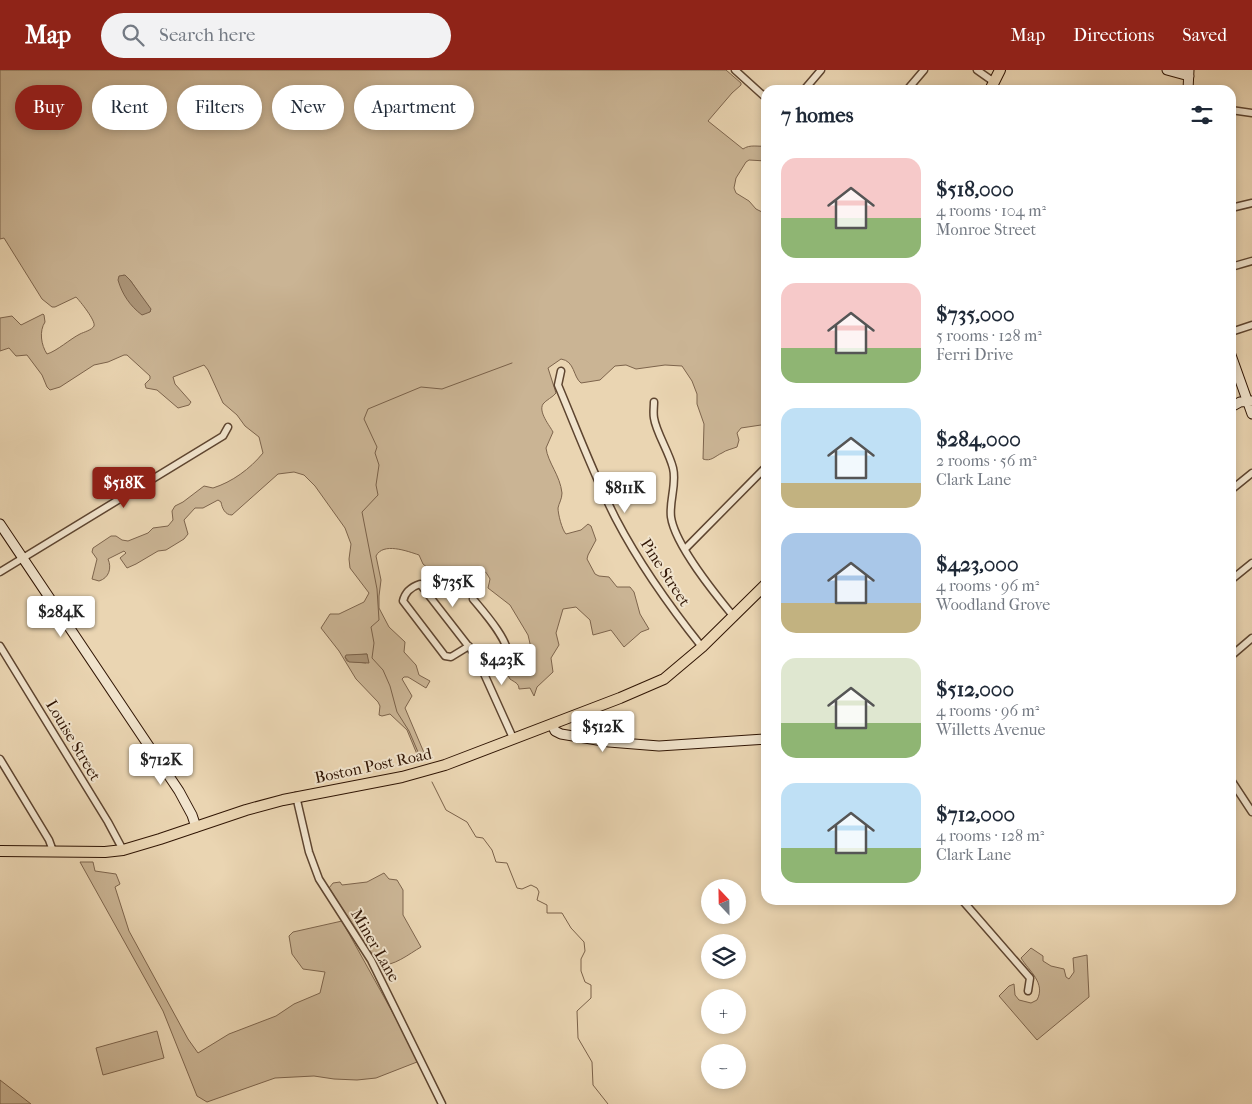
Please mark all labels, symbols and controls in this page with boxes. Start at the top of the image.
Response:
search box [101,13,451,58]
text: Map [25,21,71,49]
icon: search [119,21,147,49]
text: Search here [159,24,255,46]
text: Map [1011,25,1045,46]
text: Directions [1073,25,1154,46]
text: Saved [1182,25,1227,46]
chip: Buy [15,85,82,130]
chip: Rent [92,85,167,130]
chip: Filters [177,85,262,130]
chip: New [272,85,344,130]
chip: Apartment [354,85,474,130]
icon: filters [1188,101,1216,129]
text: 7 homes [781,103,853,127]
text: $518,000 [936,177,1014,201]
icon: home [821,178,881,238]
text: 4 rooms · 104 m² [936,201,1046,220]
text: Monroe Street [936,220,1036,239]
text: $735,000 [936,302,1014,326]
icon: home [821,303,881,363]
text: 5 rooms · 128 m² [936,326,1042,345]
text: Ferri Drive [936,345,1013,364]
text: $284,000 [936,427,1021,451]
icon: home [821,428,881,488]
text: 2 rooms · 56 m² [936,451,1037,470]
pin: $518K [89,466,159,509]
text: Clark Lane [936,470,1011,489]
pin: $811K [590,472,660,514]
text: $518K [103,473,145,492]
text: $811K [605,478,645,497]
street label: Pine Street [637,535,695,610]
text: $423,000 [936,552,1018,576]
icon: home [821,553,881,613]
pin: $735K [418,566,488,608]
text: $735K [432,572,474,591]
text: 4 rooms · 96 m² [936,576,1039,595]
text: Woodland Grove [936,595,1050,614]
pin: $284K [26,596,96,638]
text: $284K [38,602,84,621]
pin: $423K [467,644,537,686]
text: $423K [480,650,524,669]
text: $512,000 [936,677,1014,701]
icon: home [821,678,881,738]
street label: Louise Street [42,696,105,784]
text: 4 rooms · 96 m² [936,701,1039,720]
pin: $512K [568,710,638,753]
text: $512K [582,717,624,736]
text: Willetts Avenue [936,720,1045,739]
pin: $712K [126,744,196,786]
street label: Boston Post Road [313,744,434,787]
text: $712K [140,750,182,769]
text: $712,000 [936,802,1015,826]
icon: home [821,803,881,863]
text: 4 rooms · 128 m² [936,826,1044,845]
text: Clark Lane [936,845,1011,864]
north arrow [701,879,746,924]
map controls [701,879,746,1089]
street label: Miner Lane [347,905,404,985]
button: layers [701,934,746,979]
button: + [701,989,746,1034]
button: − [701,1044,746,1089]

